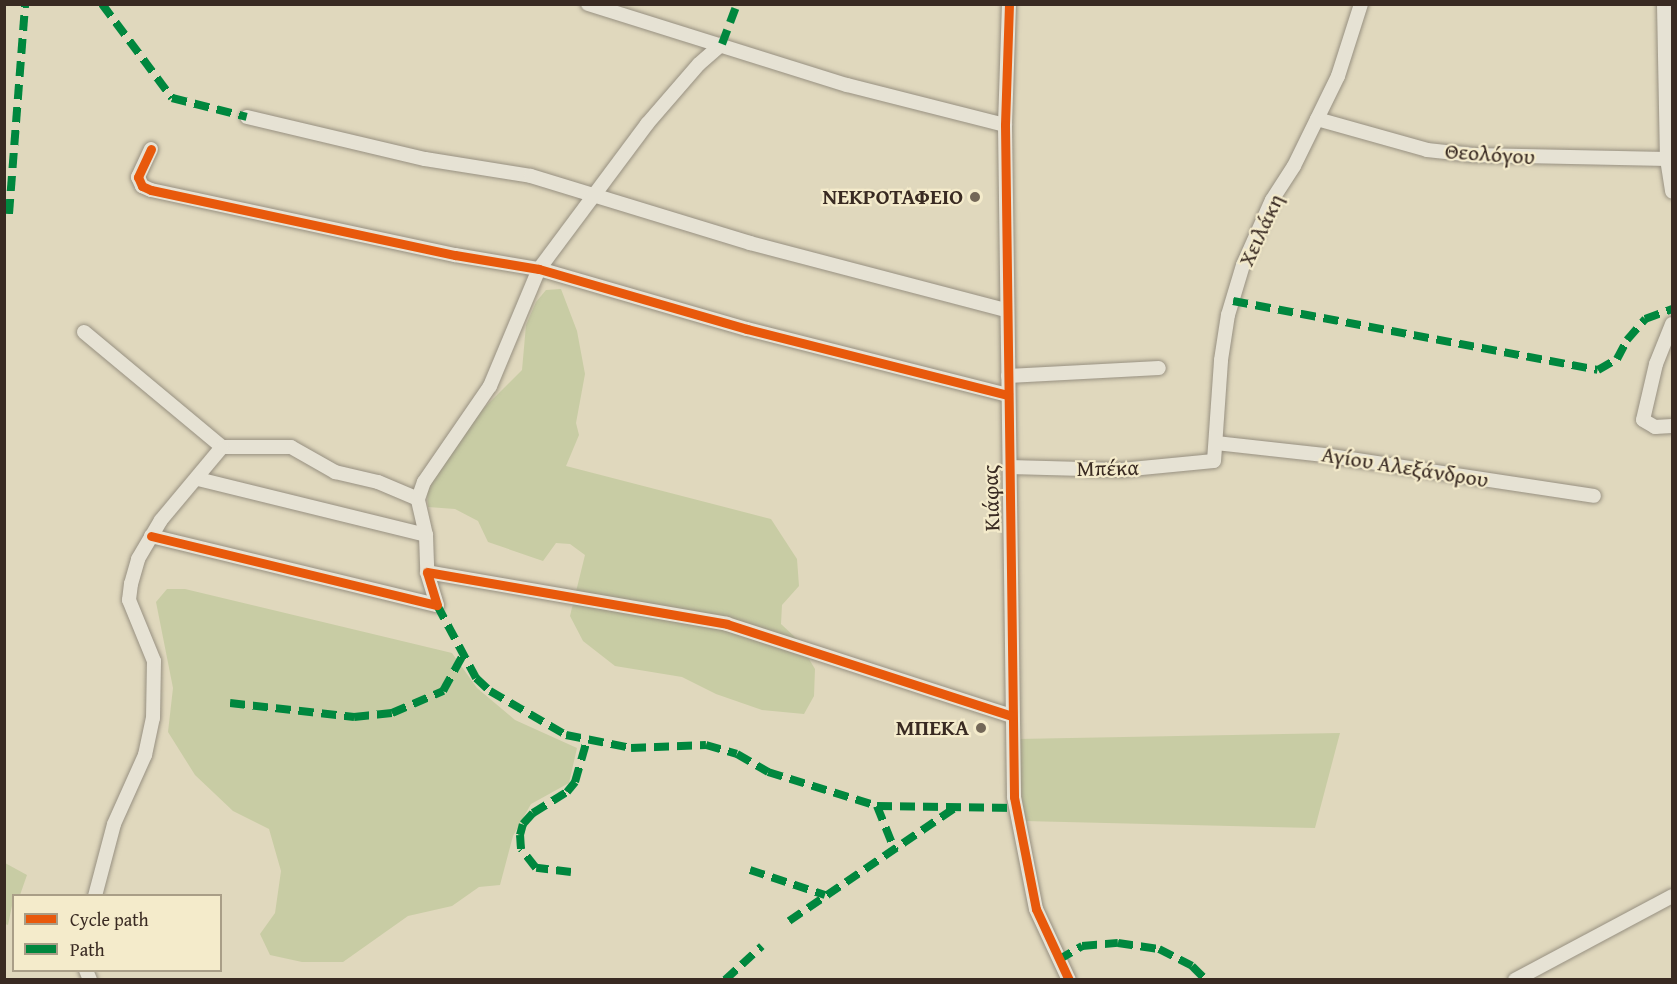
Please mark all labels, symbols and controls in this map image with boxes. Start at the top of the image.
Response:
street label: Θεολόγου [1444,138,1536,170]
place label: ΝΕΚΡΟΤΑΦΕΙΟ [822,184,963,210]
marker: ΝΕΚΡΟΤΑΦΕΙΟ [968,190,982,204]
street label: Χειλάκη [1233,190,1289,270]
street label: Αγίου Αλεξάνδρου [1320,441,1490,493]
street label: Μπέκα [1076,454,1140,482]
street label: Κιάφας [977,464,1005,532]
place label: ΜΠΕΚΑ [896,715,969,741]
marker: ΜΠΕΚΑ [974,721,988,735]
legend [12,894,222,972]
text: Cycle path [70,906,149,933]
text: Path [70,936,105,963]

